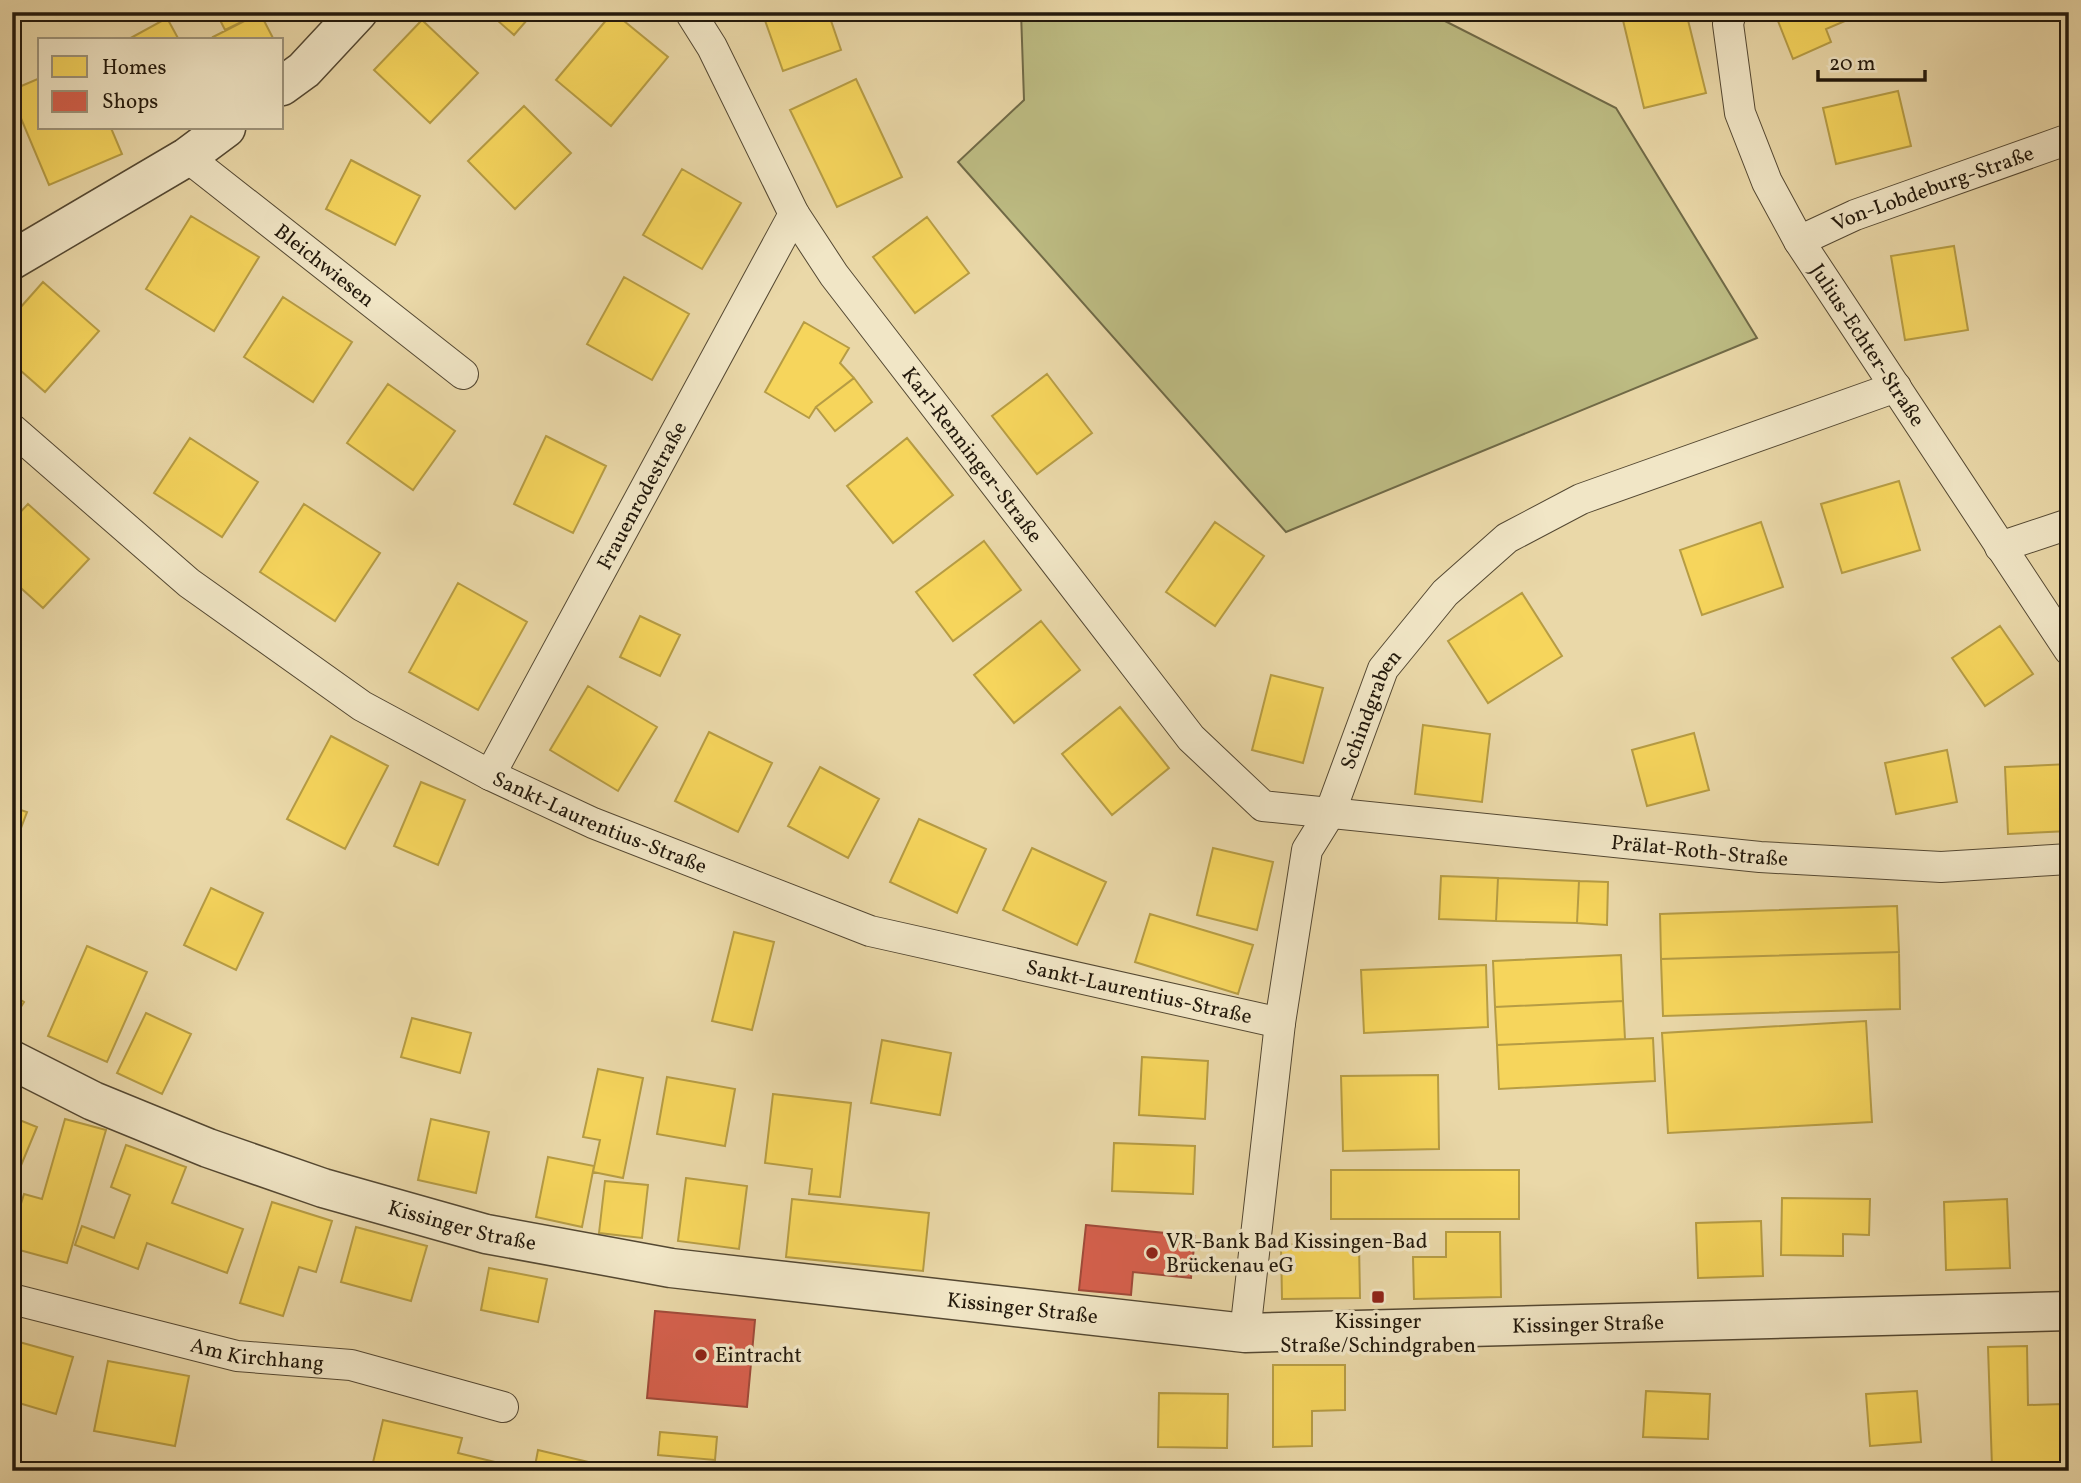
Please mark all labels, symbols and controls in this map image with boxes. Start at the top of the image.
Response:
legend [38,38,284,130]
scale bar [1818,38,1925,82]
text: 20 m [1829,50,1875,79]
text: Homes [102,54,167,83]
text: Shops [102,88,158,117]
street label: Von-Lobdeburg-Straße [1828,140,2038,240]
street label: Bleichwiesen [267,218,380,315]
street label: Julius-Echter-Straße [1802,259,1931,433]
street label: Karl-Renninger-Straße [894,361,1048,549]
street label: Frauenrodestraße [591,417,695,575]
street label: Schindgraben [1334,644,1409,774]
street label: Sankt-Laurentius-Straße [487,765,711,882]
street label: Prälat-Roth-Straße [1610,829,1789,875]
street label: Sankt-Laurentius-Straße [1023,953,1255,1032]
street label: Kissinger Straße [384,1194,538,1259]
place label: VR-Bank Bad Kissingen-Bad Brückenau eG [1166,1228,1428,1281]
marker: VR-Bank Bad Kissingen-Bad Brückenau eG [1144,1245,1160,1261]
street label: Kissinger Straße [945,1286,1099,1332]
marker: Kissinger Straße/Schindgraben [1370,1289,1386,1305]
place label: Kissinger Straße/Schindgraben [1280,1308,1476,1361]
street label: Kissinger Straße [1512,1309,1664,1342]
street label: Am Kirchhang [187,1332,325,1379]
place label: Eintracht [715,1342,802,1371]
marker: Eintracht [693,1347,709,1363]

